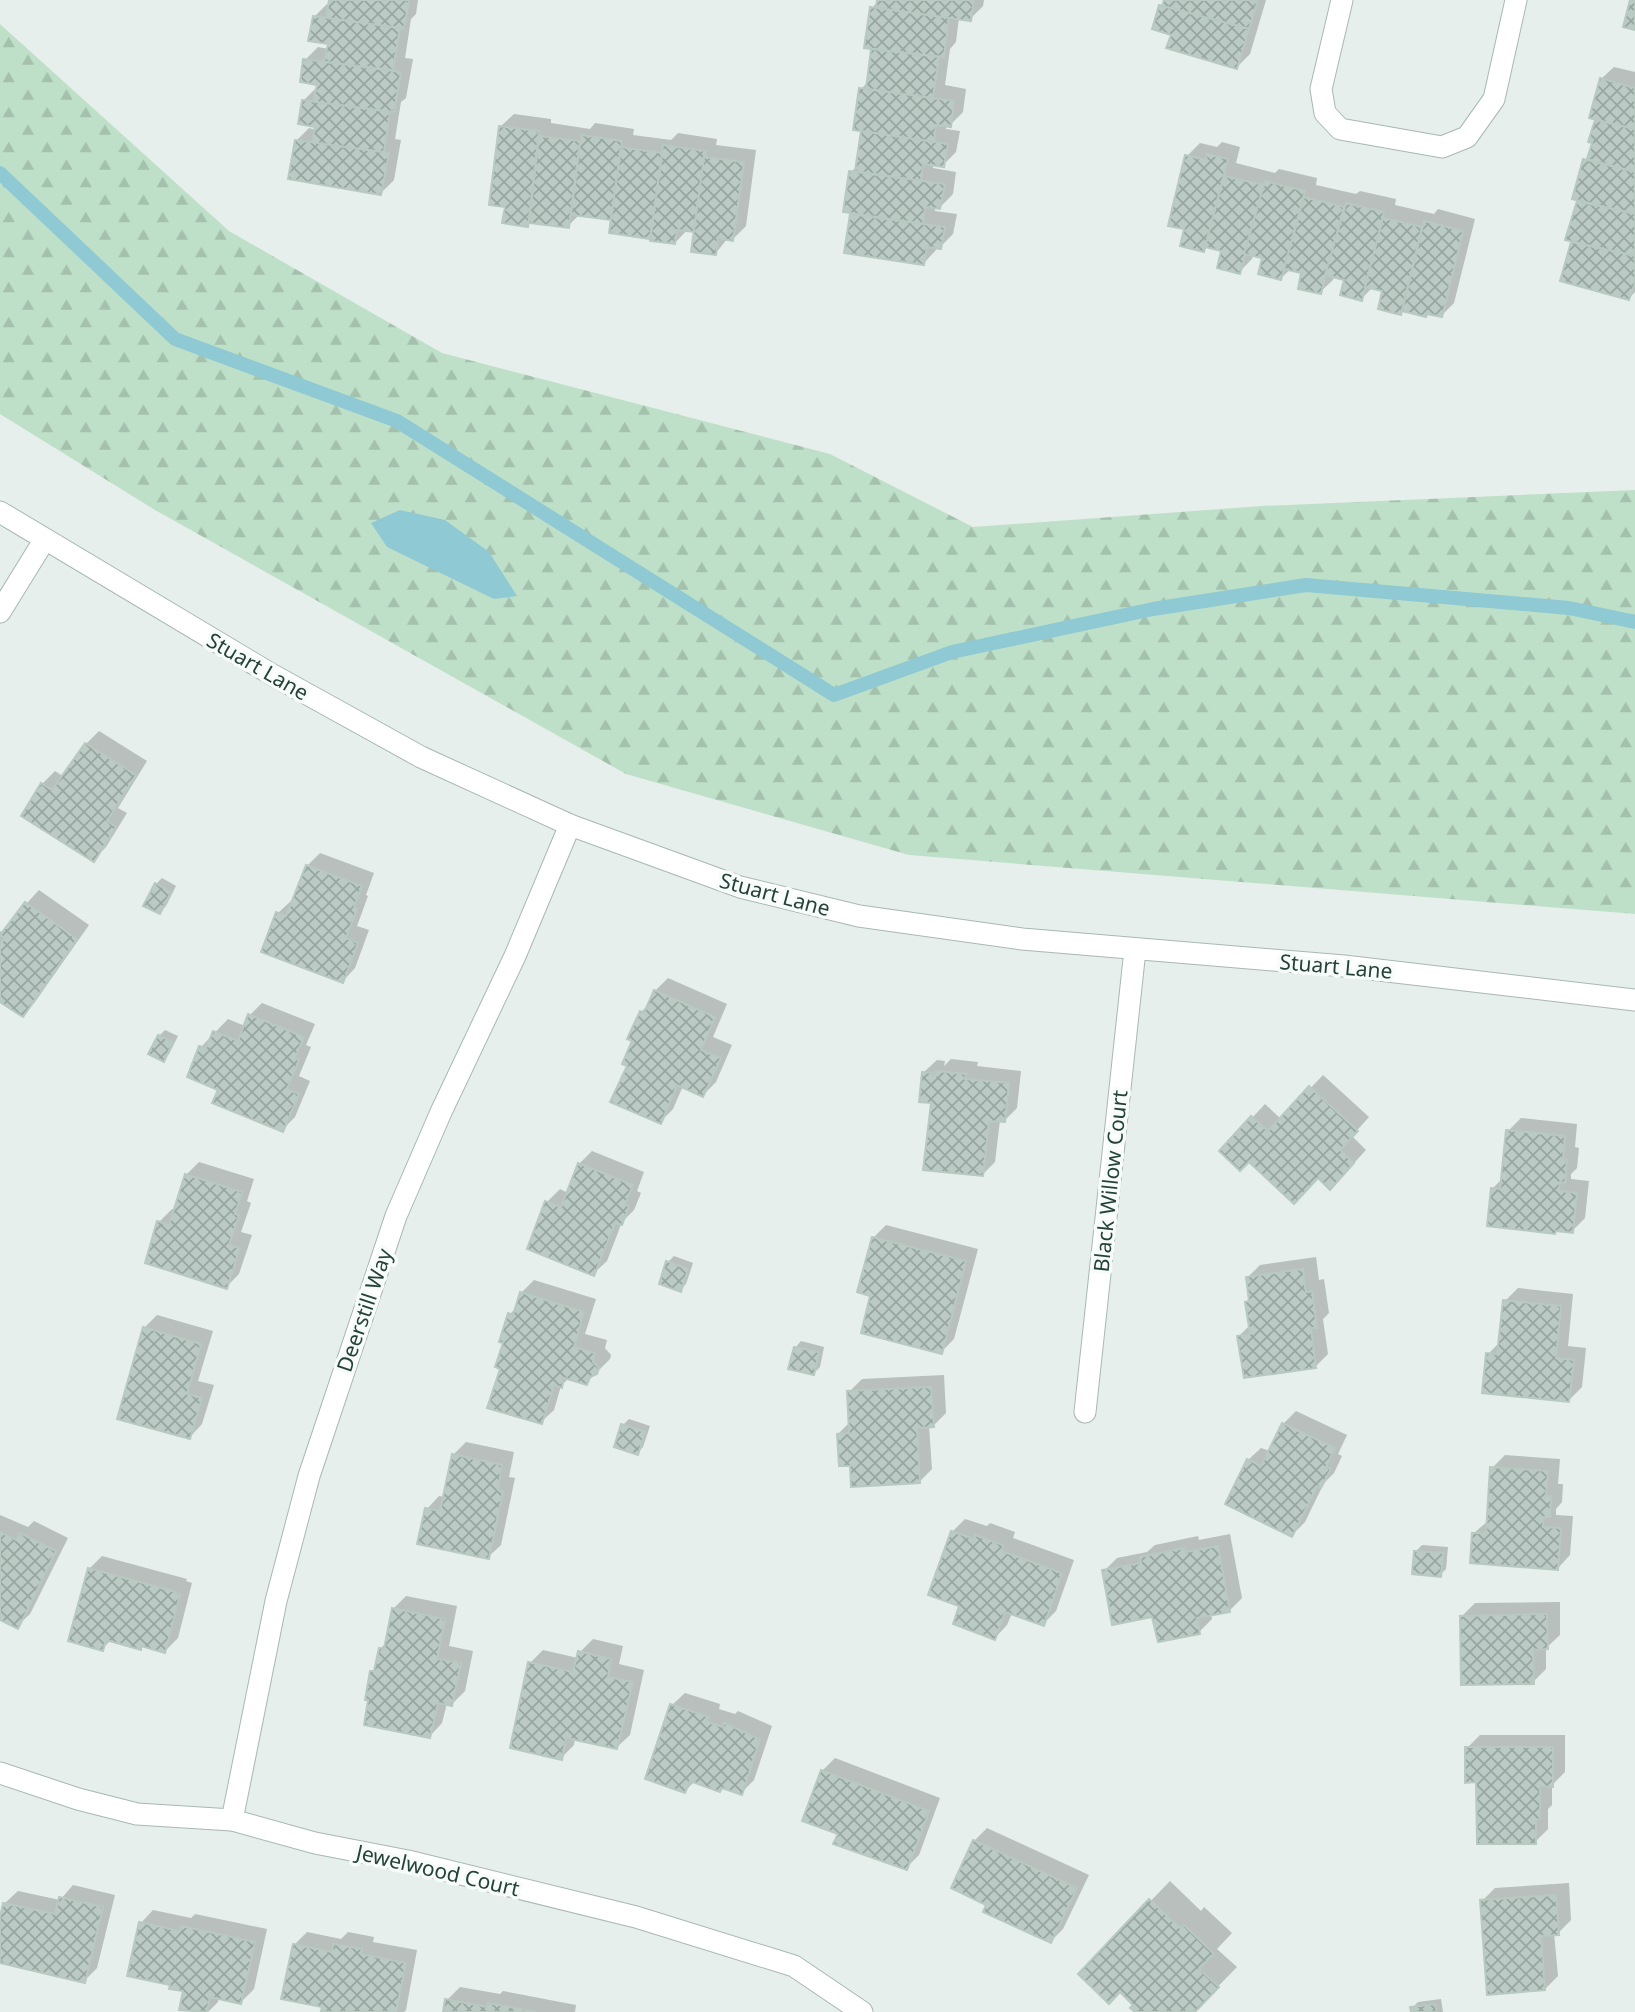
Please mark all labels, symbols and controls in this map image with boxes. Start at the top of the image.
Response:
street label: Stuart Lane [202,626,314,706]
street label: Stuart Lane [717,866,833,922]
street label: Stuart Lane [1278,947,1394,985]
street label: Black Willow Court [1087,1088,1134,1273]
street label: Deerstill Way [330,1244,398,1375]
street label: Jewelwood Court [352,1837,523,1902]

